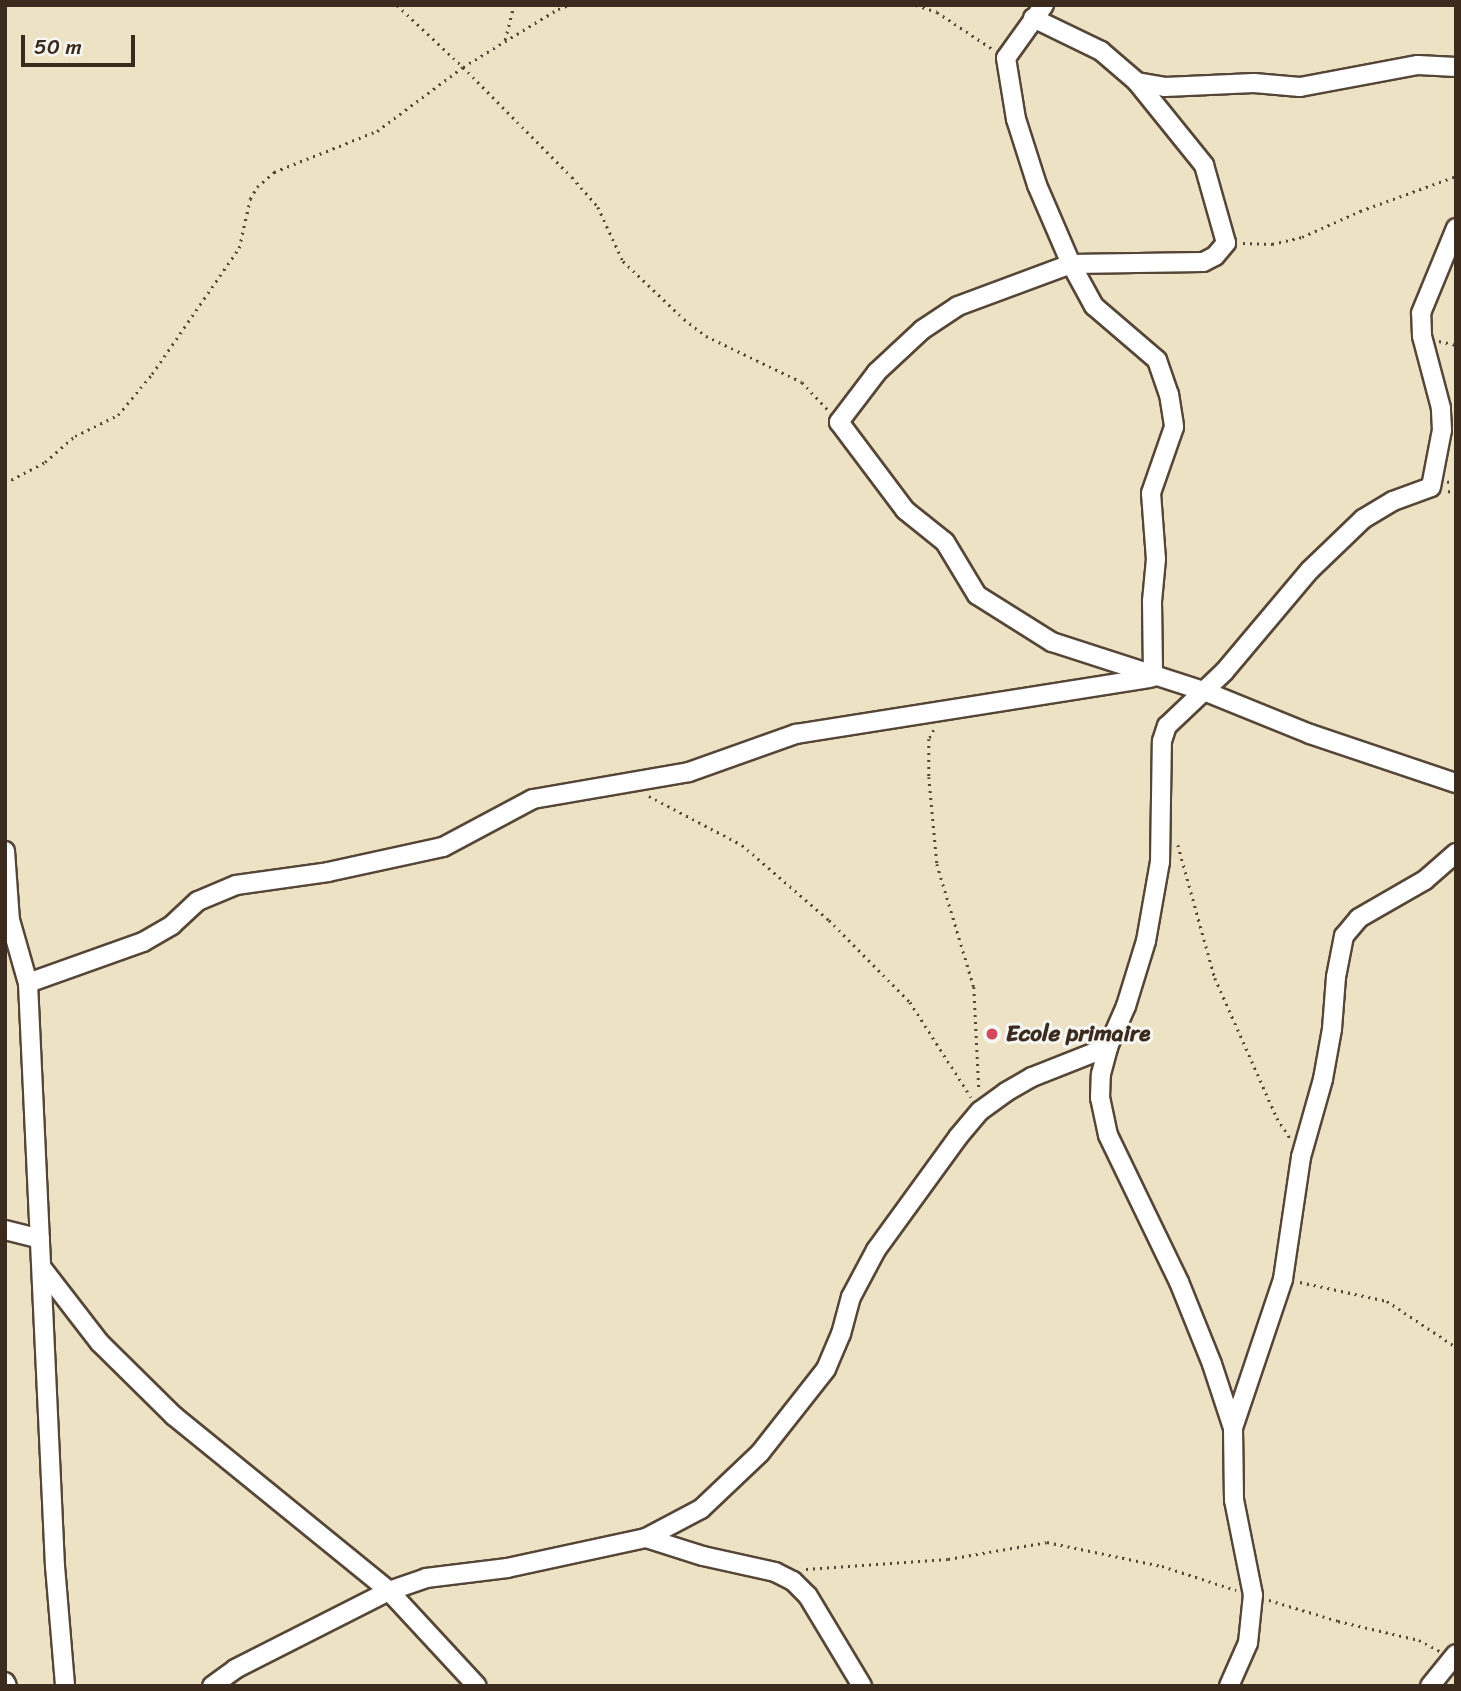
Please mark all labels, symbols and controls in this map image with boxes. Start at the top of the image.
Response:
scale bar [24,21,138,65]
text: 50 m [34,28,82,66]
place label: Ecole primaire [1006,1020,1151,1048]
marker: Ecole primaire [984,1026,1000,1042]

